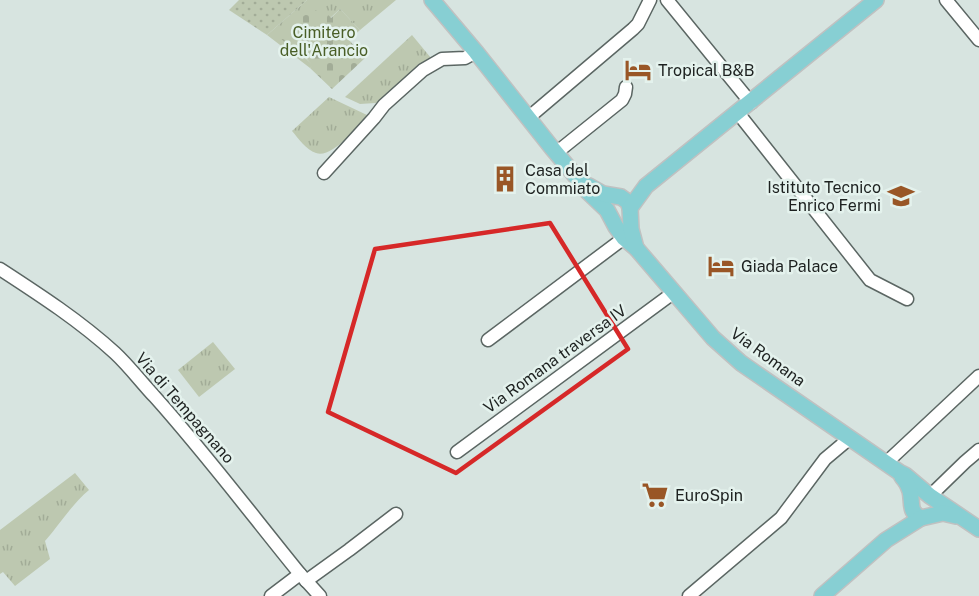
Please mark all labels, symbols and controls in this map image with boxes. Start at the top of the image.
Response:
park label: Cimitero dell'Arancio [280,23,368,60]
hotel icon: Tropical B&B [623,55,653,85]
place label: Tropical B&B [658,61,755,80]
place label: Casa del Commiato [525,161,600,198]
building icon: Casa del Commiato [490,164,520,194]
place label: Istituto Tecnico Enrico Fermi [767,178,881,215]
school or university icon: Istituto Tecnico Enrico Fermi [886,181,916,211]
hotel icon: Giada Palace [706,251,736,281]
place label: Giada Palace [741,257,838,276]
street label: Via Romana traversa IV [480,301,630,417]
street label: Via Romana [727,324,809,390]
street label: Via di Tempagnano [132,349,238,467]
supermarket icon: EuroSpin [640,480,670,510]
place label: EuroSpin [675,486,743,505]

